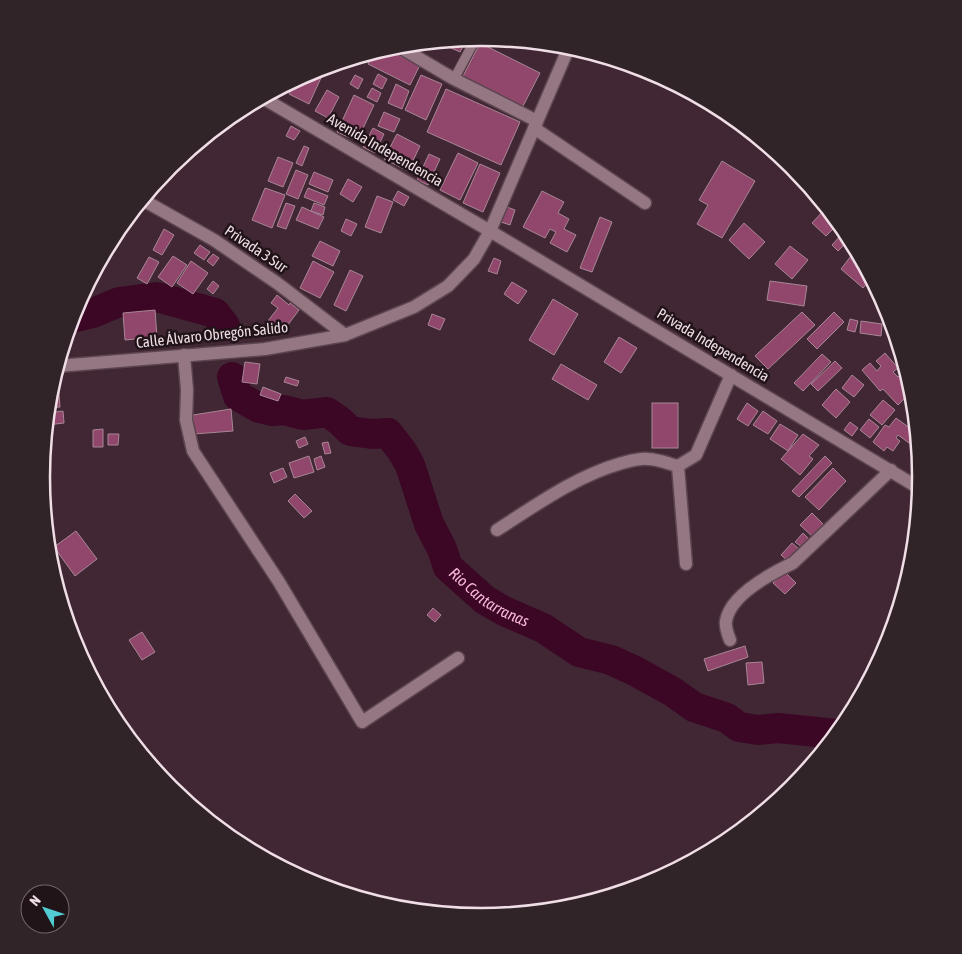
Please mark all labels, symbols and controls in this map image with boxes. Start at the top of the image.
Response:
street label: Avenida Independencia [325,110,446,190]
street label: Privada 3 Sur [222,222,291,276]
street label: Privada Independencia [654,304,772,385]
street label: Calle Álvaro Obregón Salido [135,318,289,351]
water label: Rio Cantarranas [446,564,532,630]
north arrow [20,884,70,934]
text: N [26,892,44,909]

